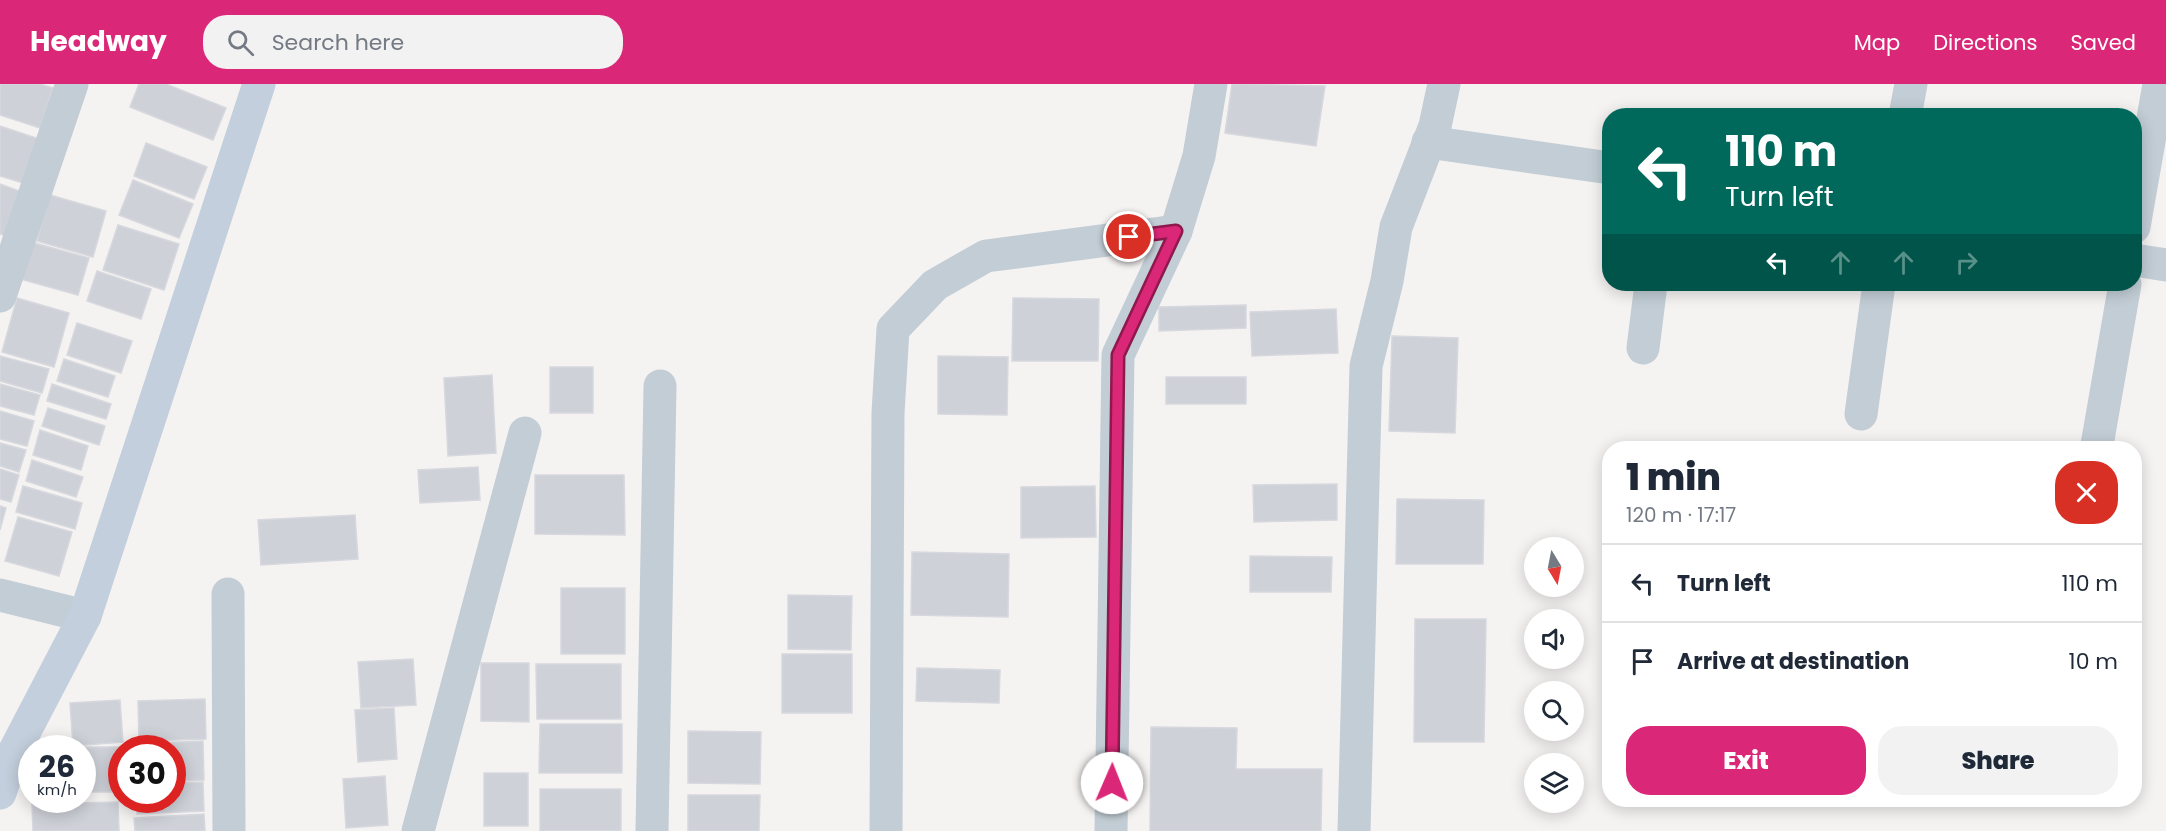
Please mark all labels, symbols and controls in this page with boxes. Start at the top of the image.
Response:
search box [203,15,623,69]
text: Headway [30,22,167,61]
icon: search [224,26,257,59]
text: Search here [272,27,404,58]
text: Map [1854,28,1900,57]
text: Directions [1933,28,2037,57]
text: Saved [2070,28,2136,57]
text: 110 m [1725,122,1837,181]
icon: left [1626,132,1704,210]
text: Turn left [1725,178,1834,215]
pin [1103,211,1154,262]
icon: arrive [1112,220,1145,253]
icon: left [1761,246,1794,279]
icon: ahead [1824,246,1857,279]
icon: ahead [1887,246,1920,279]
icon: right [1950,246,1983,279]
text: 1 min [1626,452,1721,503]
button: close [2055,461,2118,524]
text: 120 m · 17:17 [1626,501,1736,529]
north arrow [1524,537,1584,597]
map controls [1524,537,1584,813]
icon: left [1626,567,1659,600]
text: Turn left [1677,568,1771,599]
text: 110 m [2062,568,2118,599]
button: sound [1524,609,1584,669]
icon: arrive [1626,645,1659,678]
text: Arrive at destination [1677,646,1909,677]
text: 10 m [2069,646,2118,677]
button: search [1524,681,1584,741]
button: Exit [1626,726,1866,795]
button: Share [1878,726,2118,795]
speed limit sign: 30 [108,735,186,813]
text: 26 [39,745,75,788]
position arrow [1080,751,1144,815]
button: layers [1524,753,1584,813]
text: km/h [37,779,77,800]

